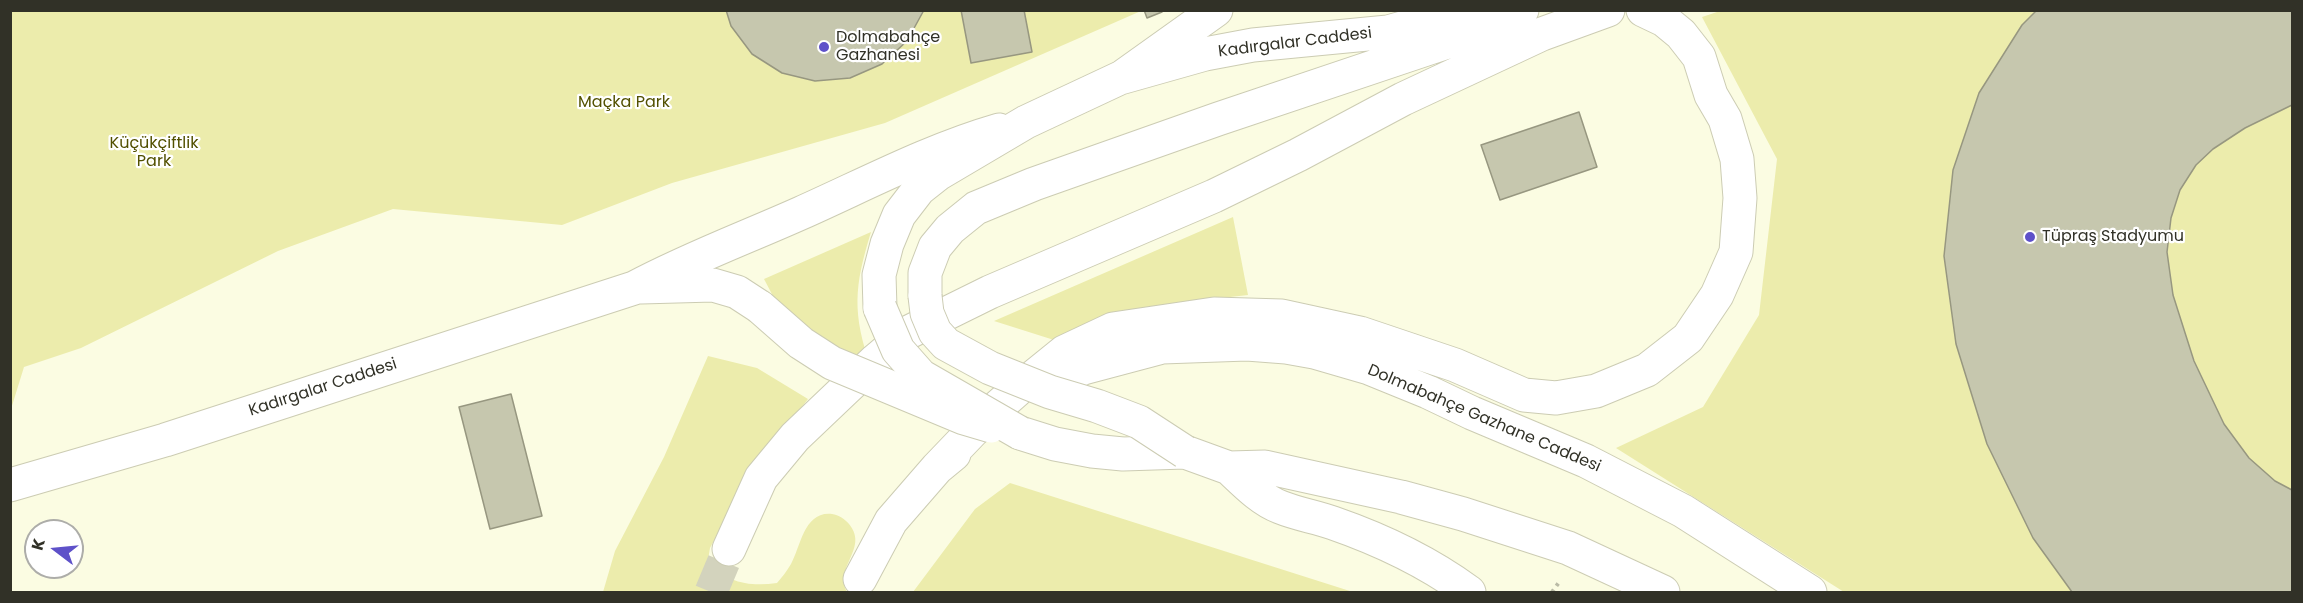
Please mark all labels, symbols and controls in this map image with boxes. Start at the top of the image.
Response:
street label: Kadırgalar Caddesi [1217,24,1373,62]
place label: Dolmabahçe Gazhanesi [836,28,940,66]
marker: Dolmabahçe Gazhanesi [817,40,831,54]
park label: Maçka Park [578,93,670,113]
park label: Küçükçiftlik Park [110,134,198,172]
place label: Tüpraş Stadyumu [2042,227,2184,247]
marker: Tüpraş Stadyumu [2023,230,2037,244]
street label: Kadırgalar Caddesi [246,355,400,421]
street label: Dolmabahçe Gazhane Caddesi [1364,361,1604,477]
north arrow [24,519,84,579]
text: K [26,536,51,553]

